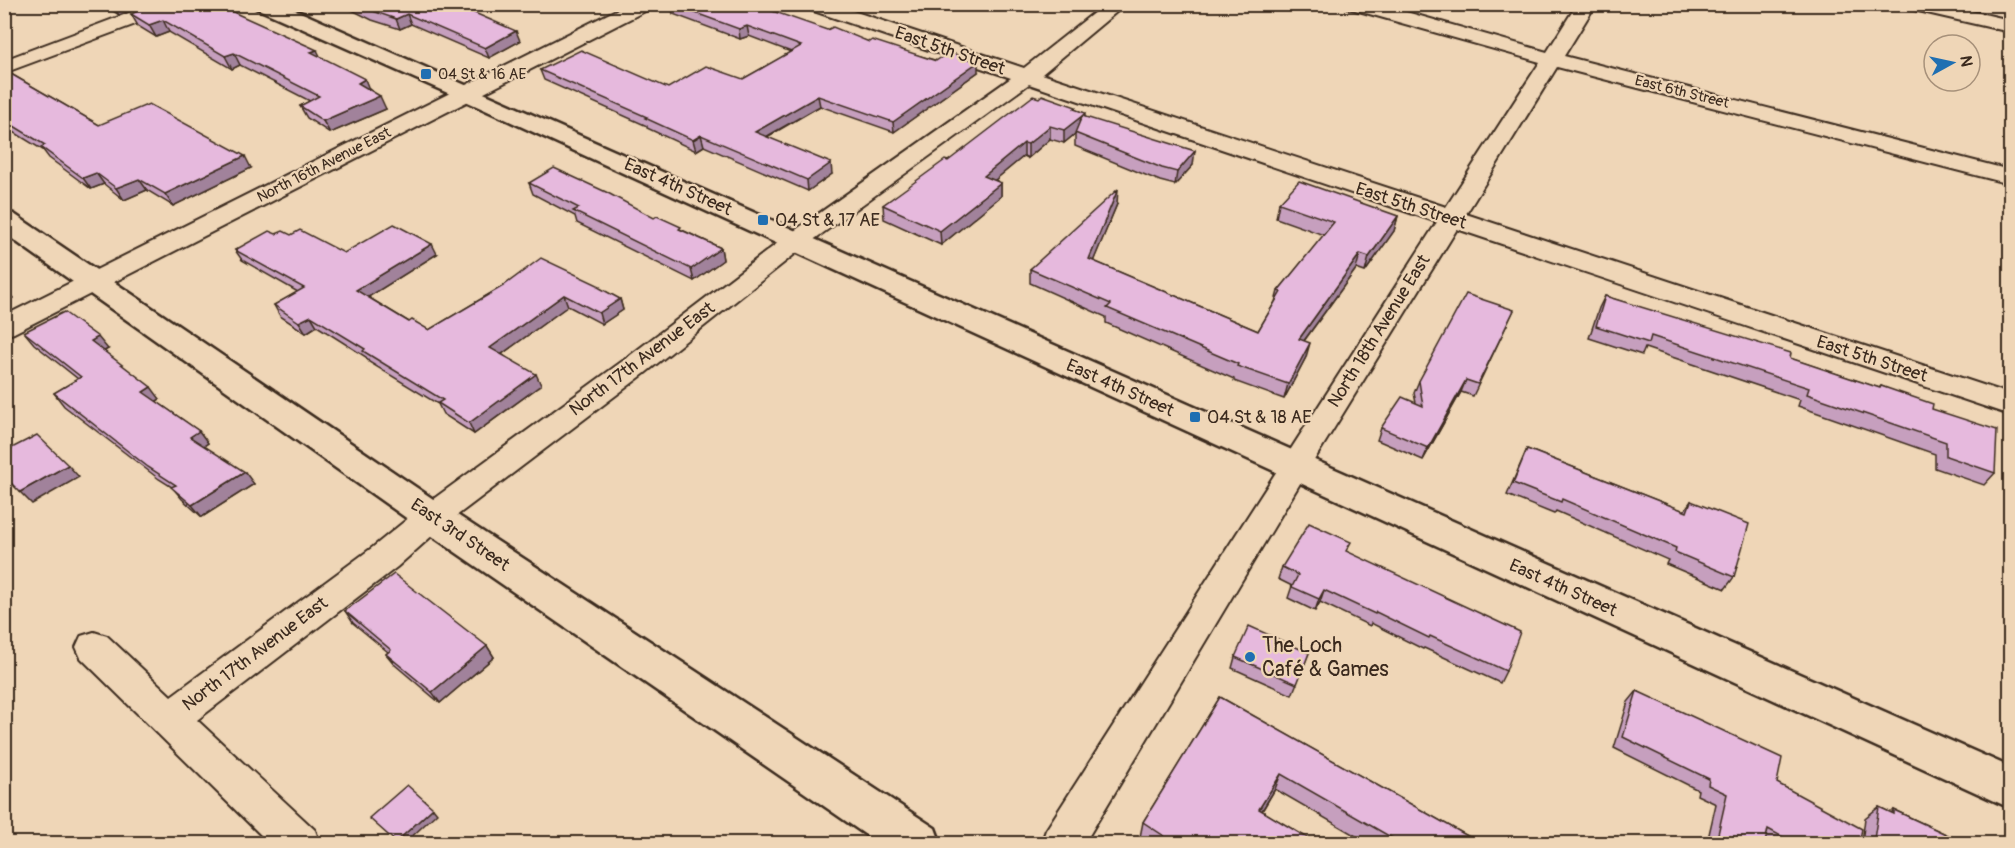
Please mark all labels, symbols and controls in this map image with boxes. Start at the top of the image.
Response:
street label: East 5th Street [892,21,1009,81]
north arrow [1922,33,1982,93]
text: N [1955,54,1977,68]
place label: 04 St & 16 AE [438,65,526,84]
marker: 04 St & 16 AE [419,67,433,81]
street label: East 6th Street [1633,71,1732,113]
street label: North 16th Avenue East [254,123,395,207]
street label: East 4th Street [620,153,736,221]
street label: East 5th Street [1353,177,1470,235]
place label: 04 St & 17 AE [775,209,880,232]
marker: 04 St & 17 AE [756,213,770,227]
street label: North 18th Avenue East [1323,250,1436,412]
street label: North 17th Avenue East [565,296,720,421]
street label: East 5th Street [1814,330,1931,388]
street label: East 4th Street [1062,354,1178,422]
place label: 04 St & 18 AE [1207,406,1312,429]
marker: 04 St & 18 AE [1188,410,1202,424]
street label: East 3rd Street [406,493,515,577]
street label: East 4th Street [1505,554,1621,622]
street label: North 17th Avenue East [178,591,333,716]
place label: The Loch Café & Games [1262,632,1389,683]
marker: The Loch Café & Games [1243,650,1257,664]

